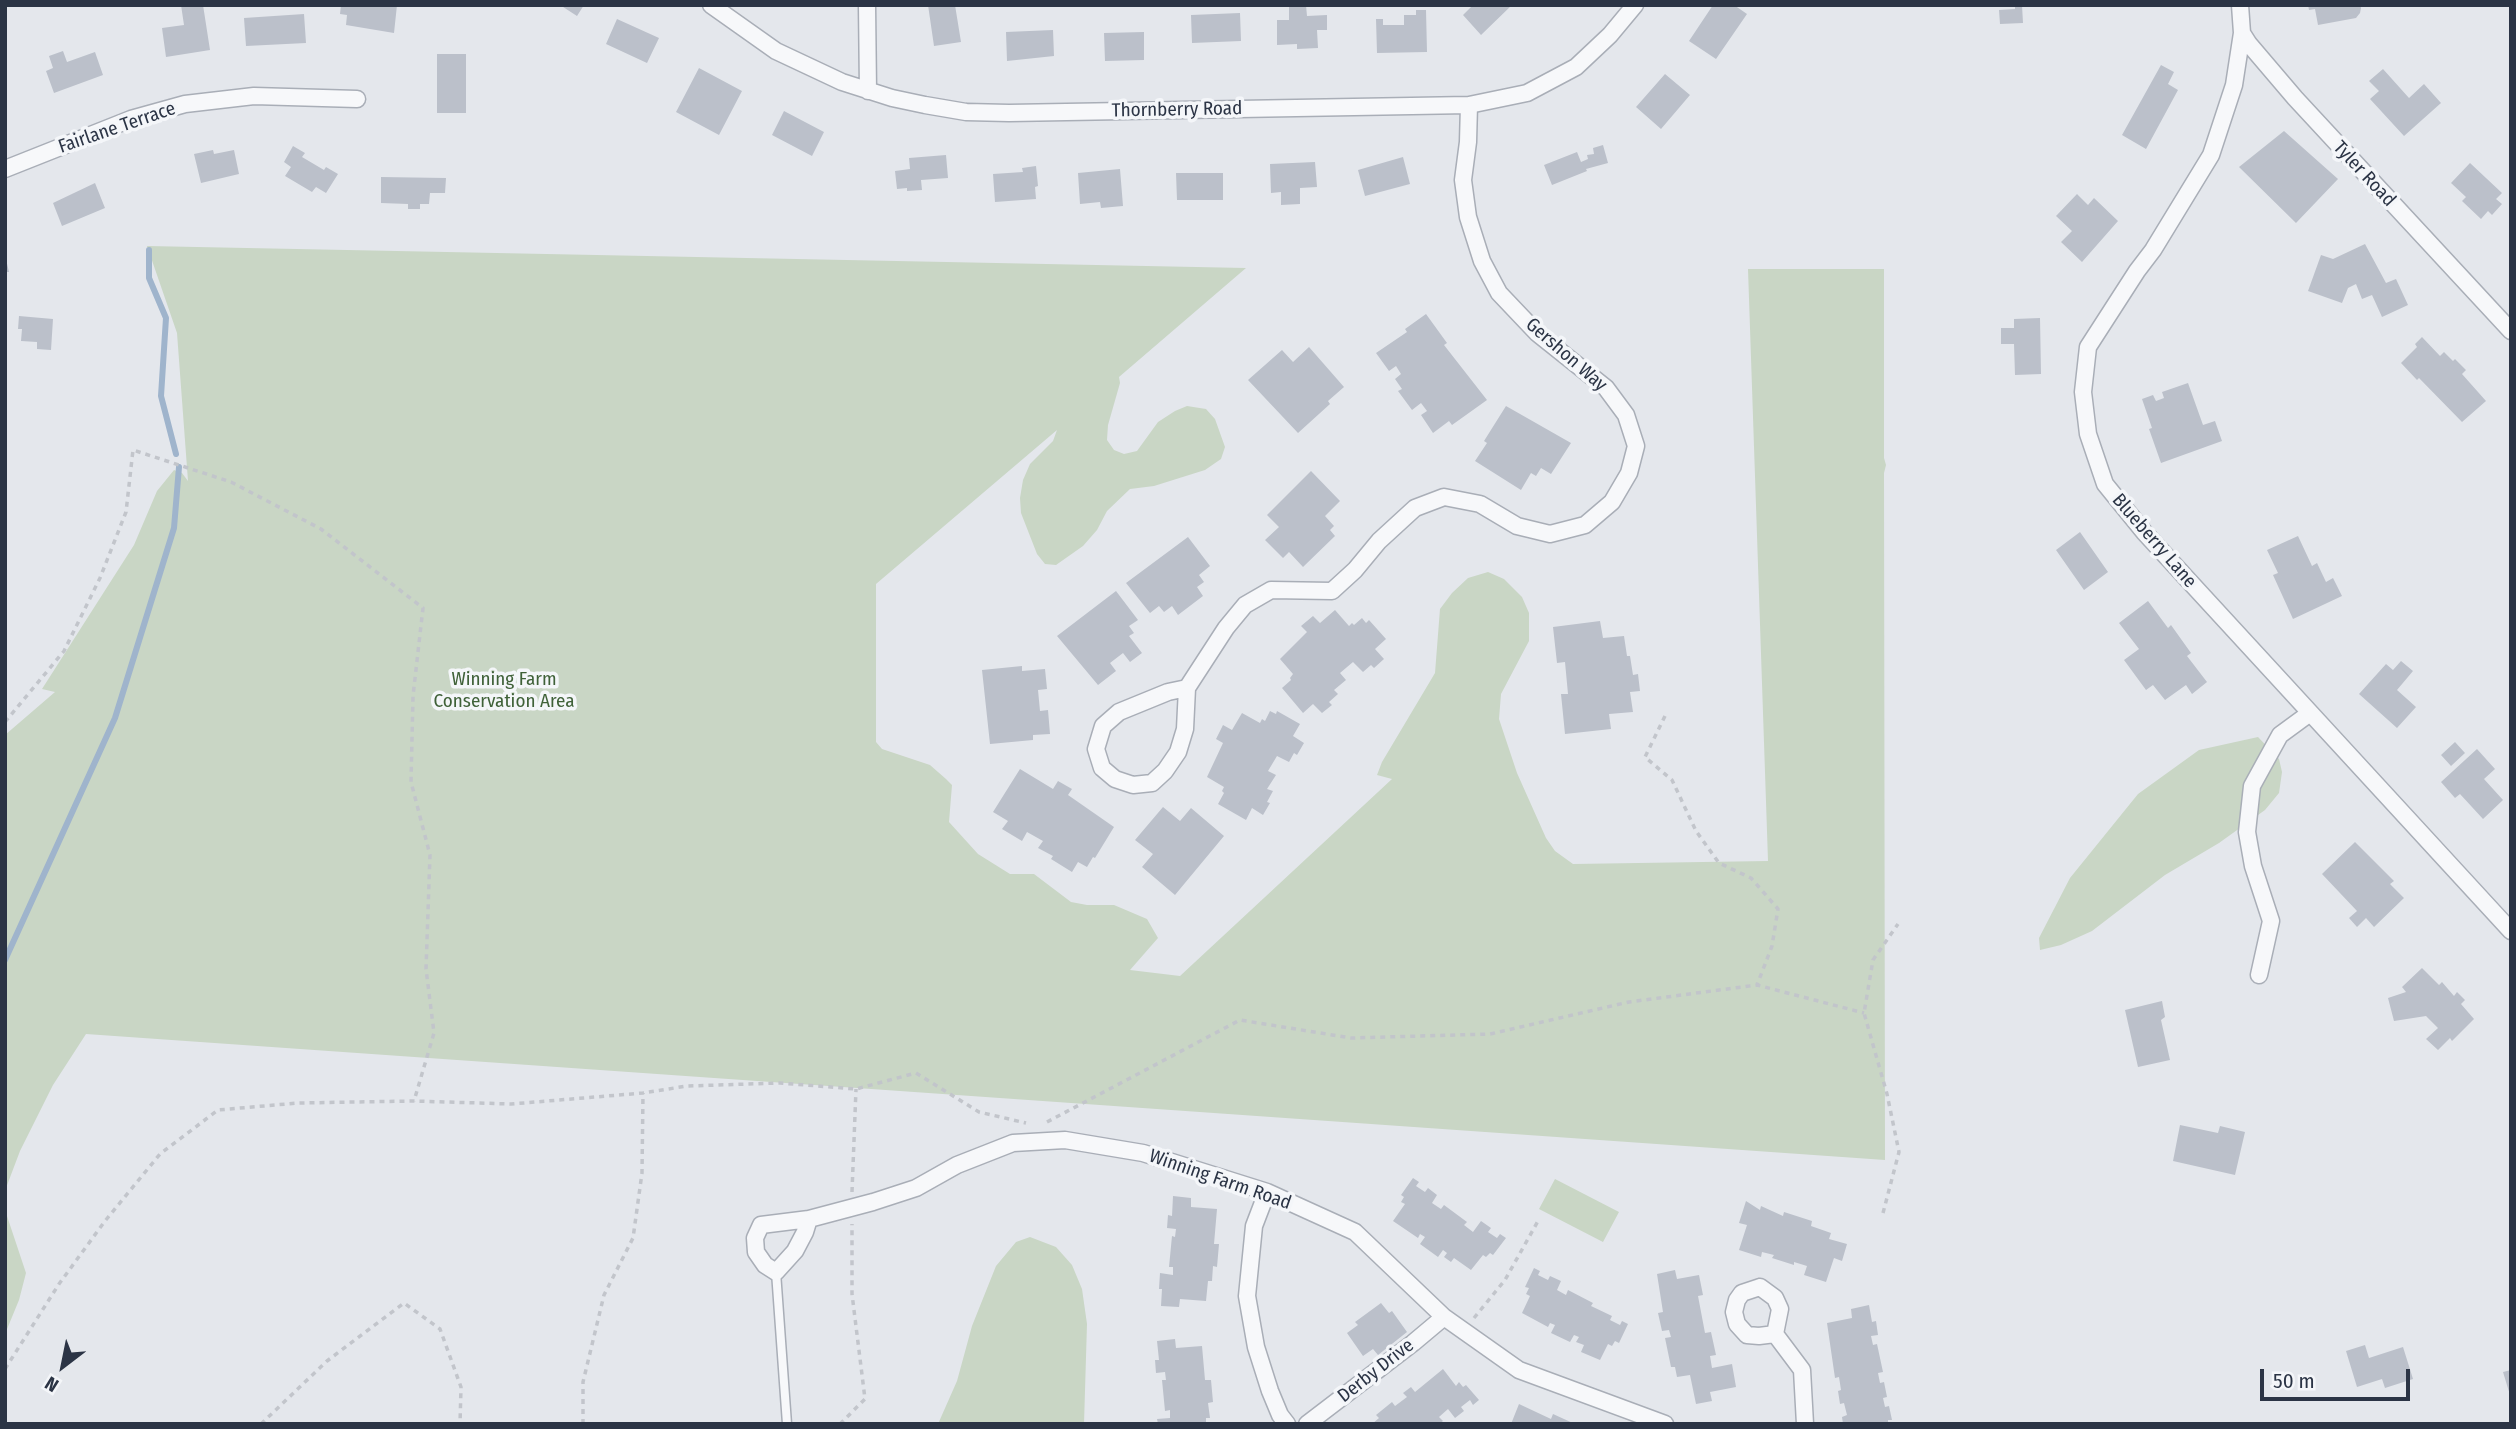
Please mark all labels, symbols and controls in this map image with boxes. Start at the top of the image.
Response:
street label: Fairlane Terrace [55,97,179,159]
street label: Thornberry Road [1112,97,1242,123]
street label: Tyler Road [2328,136,2400,212]
street label: Gershon Way [1521,313,1611,397]
street label: Blueberry Lane [2107,489,2201,593]
park label: Winning Farm Conservation Area [434,669,574,713]
street label: Winning Farm Road [1146,1145,1294,1215]
north arrow [28,1331,98,1401]
street label: Derby Drive [1333,1334,1419,1408]
scale bar [2264,1356,2414,1400]
text: 50 m [2273,1368,2315,1394]
text: N [41,1371,63,1397]

